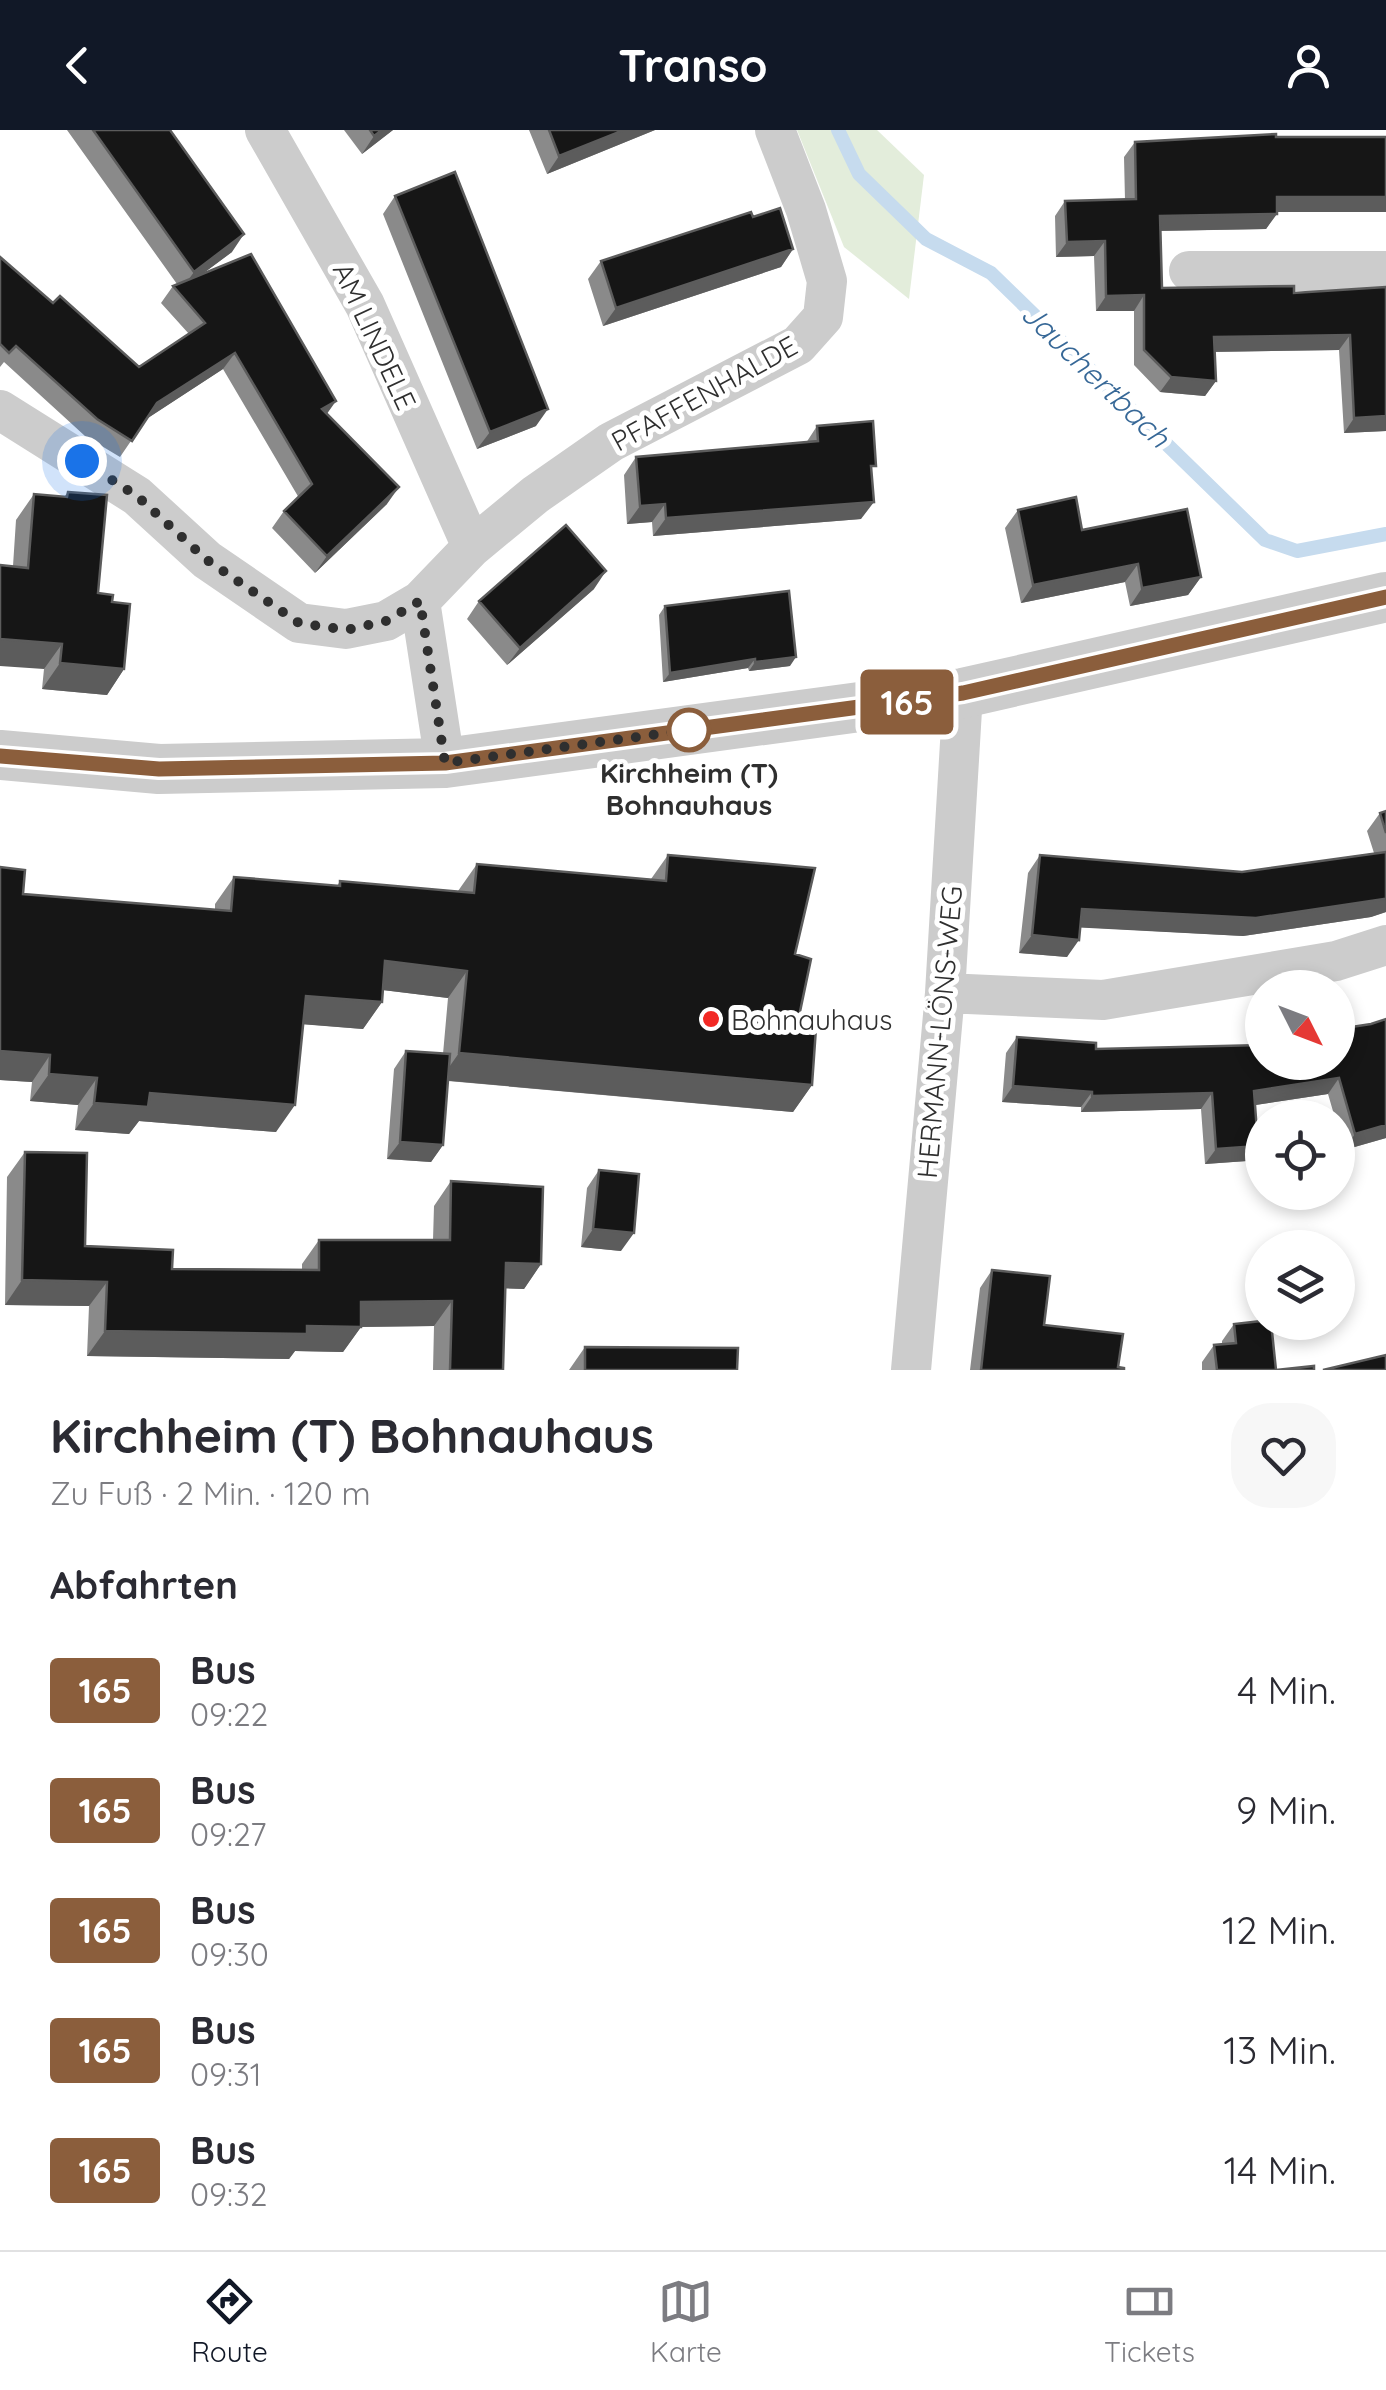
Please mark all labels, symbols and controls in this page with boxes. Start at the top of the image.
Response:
text: Transo [618,37,768,93]
icon: back [50,38,105,93]
icon: person [1281,38,1336,93]
street label: AM LINDELE [326,257,424,415]
water label: Jauchertbach [1014,295,1179,456]
street label: PFAFFENHALDE [605,328,803,458]
your location [57,436,107,486]
line badge: 165 [850,670,964,734]
text: 165 [880,680,934,724]
marker: Kirchheim (T) Bohnauhaus [668,709,710,751]
place label: Kirchheim (T) Bohnauhaus [600,755,778,822]
street label: HERMANN-LÖNS-WEG [909,884,969,1180]
north arrow [1245,970,1355,1080]
map controls [1245,970,1355,1340]
place label: Bohnauhaus [731,1002,892,1037]
marker: Bohnauhaus [700,1008,722,1030]
button: locate [1245,1100,1355,1210]
button: layers [1245,1230,1355,1340]
button: heart [1231,1403,1336,1508]
text: Kirchheim (T) Bohnauhaus [50,1405,654,1465]
text: Zu Fuß · 2 Min. · 120 m [50,1473,371,1513]
text: Abfahrten [50,1561,238,1609]
text: Bus [190,1646,256,1694]
text: 4 Min. [1237,1666,1336,1714]
text: 165 [78,1668,132,1712]
text: 09:22 [190,1694,268,1734]
text: Bus [190,1766,256,1814]
text: 9 Min. [1236,1786,1336,1834]
text: 165 [78,1788,132,1832]
text: 09:27 [190,1814,266,1854]
text: Bus [190,1886,256,1934]
text: 12 Min. [1222,1906,1336,1954]
text: 165 [78,1908,132,1952]
text: 09:30 [190,1934,269,1974]
text: Bus [190,2006,256,2054]
text: 13 Min. [1223,2026,1336,2074]
text: 165 [78,2028,132,2072]
text: 09:31 [190,2054,262,2094]
text: Bus [190,2126,256,2174]
text: 14 Min. [1224,2146,1336,2194]
text: 165 [78,2148,132,2192]
text: 09:32 [190,2174,267,2214]
tab: Route [191,2274,268,2369]
tab: Karte [650,2274,722,2369]
tab: Tickets [1104,2274,1195,2369]

